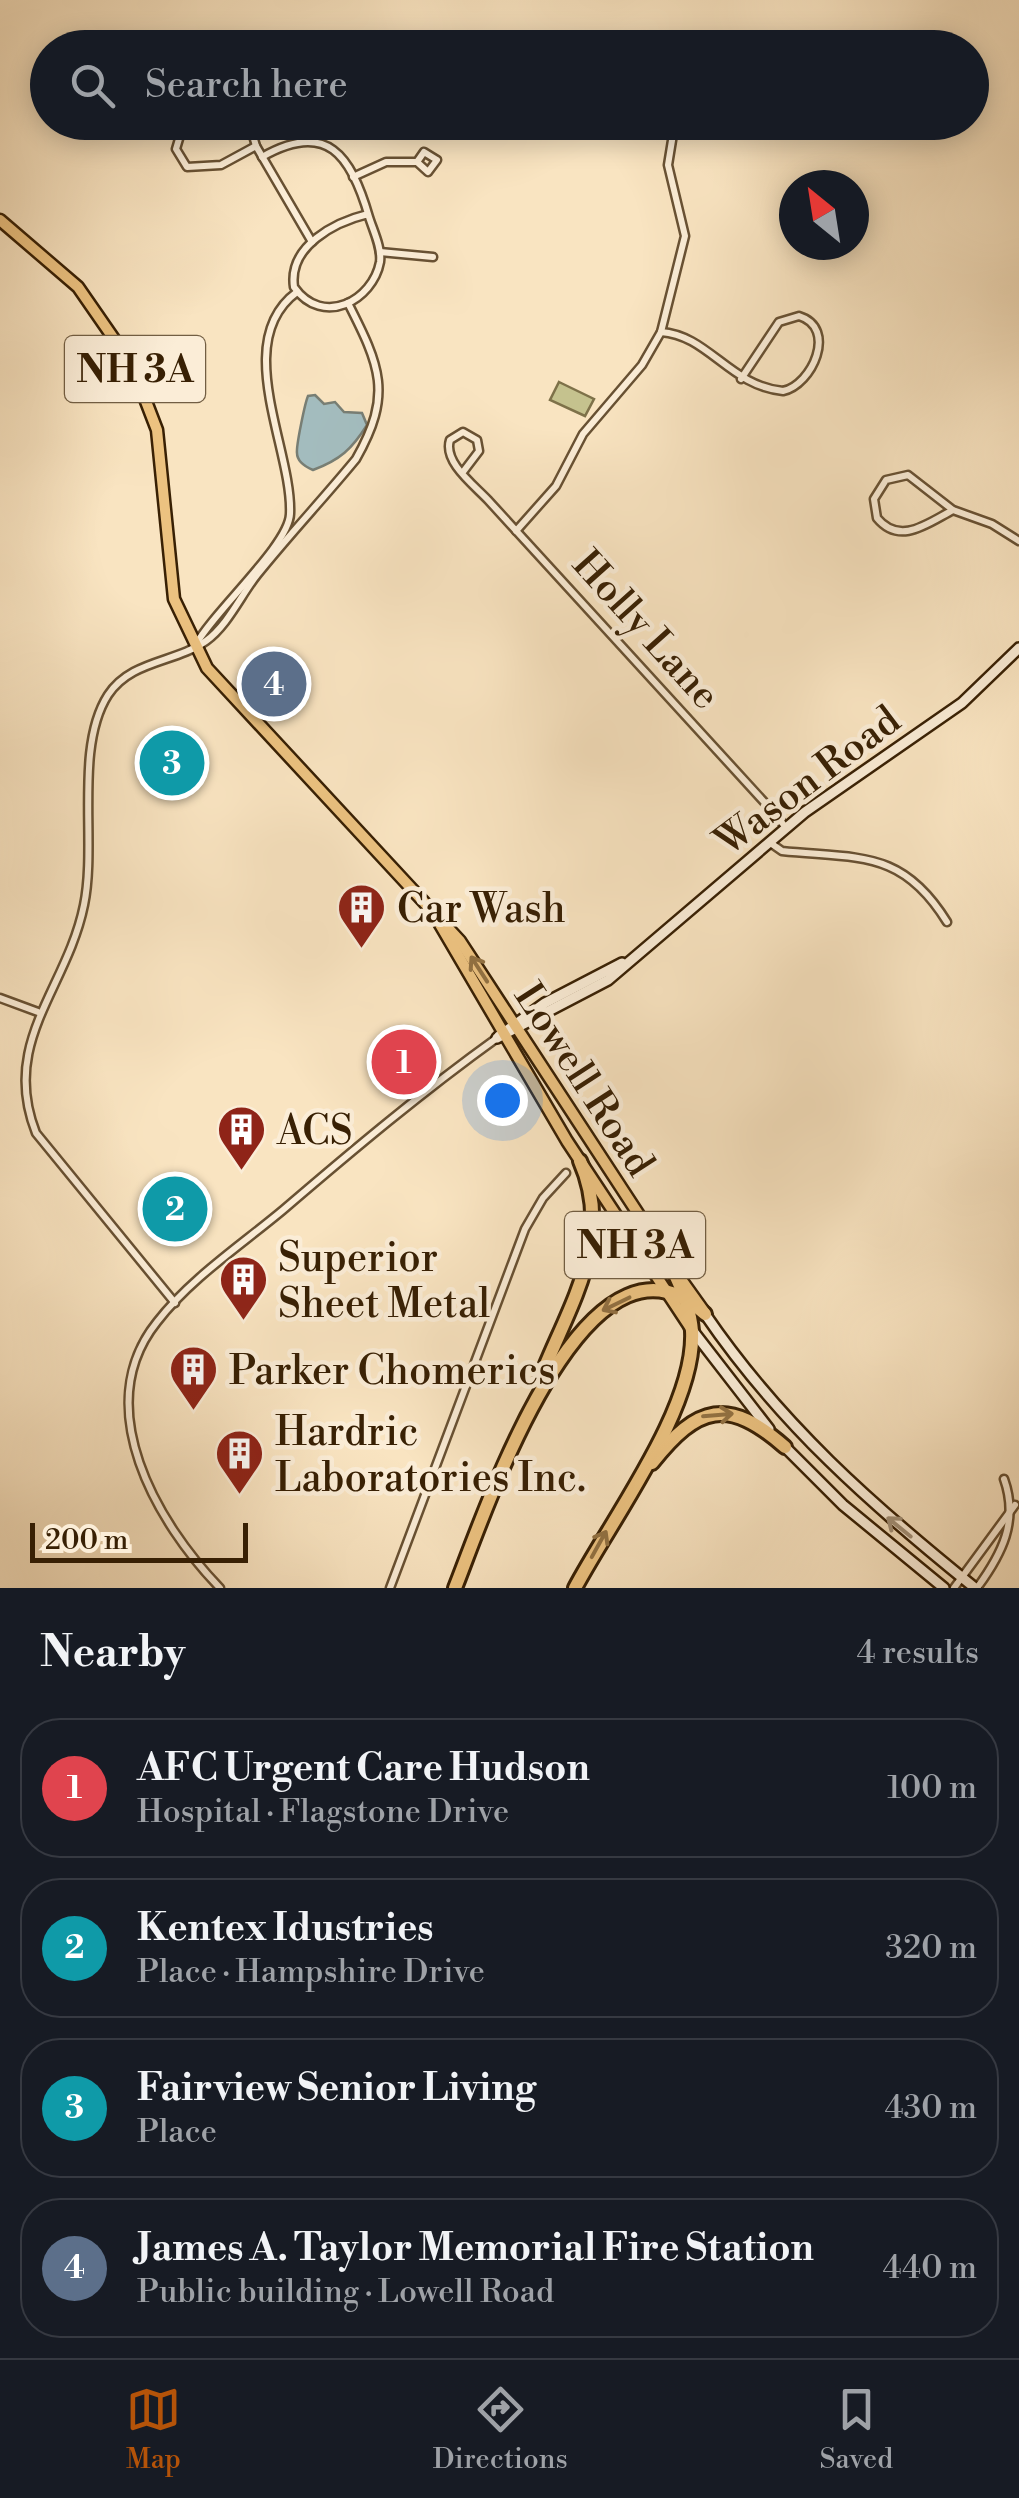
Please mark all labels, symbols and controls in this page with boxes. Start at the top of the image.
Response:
search box [30,30,989,140]
icon: search [65,58,120,113]
text: Search here [145,62,348,109]
north arrow [779,170,869,260]
road number: NH 3A [65,336,205,402]
street label: Holly Lane [560,540,730,721]
pin: 4 [242,646,306,722]
street label: Wason Road [704,696,911,869]
pin: 3 [140,726,204,800]
building icon: Car Wash [336,882,388,950]
place label: Car Wash [397,885,566,935]
one-way arrow [469,955,490,984]
street label: Lowell Road [502,974,664,1186]
pin: 1 [372,1024,436,1100]
your location [477,1075,528,1126]
building icon: ACS [216,1104,268,1172]
place label: ACS [276,1107,353,1157]
pin: 2 [142,1172,208,1246]
road number: NH 3A [565,1212,705,1278]
place label: Superior Sheet Metal [278,1234,490,1330]
building icon: Superior Sheet Metal [217,1254,269,1322]
one-way arrow [602,1295,632,1314]
building icon: Parker Chomerics [168,1344,220,1412]
place label: Parker Chomerics [229,1347,556,1397]
one-way arrow [701,1406,734,1425]
place label: Hardric Laboratories Inc. [275,1408,586,1504]
building icon: Hardric Laboratories Inc. [214,1428,266,1496]
one-way arrow [886,1516,912,1538]
scale bar [30,1518,248,1562]
text: 200 m [45,1523,128,1558]
one-way arrow [589,1530,609,1559]
text: Nearby [40,1627,185,1680]
text: 4 results [857,1633,979,1673]
text: AFC Urgent Care Hudson [137,1745,590,1792]
text: 1 [67,1768,82,1808]
text: 100 m [887,1768,977,1808]
text: Hospital · Flagstone Drive [137,1792,509,1832]
text: Kentex Idustries [137,1905,434,1952]
text: 2 [64,1928,85,1968]
text: 320 m [885,1928,977,1968]
text: Place · Hampshire Drive [137,1952,485,1992]
text: Fairview Senior Living [137,2065,536,2112]
text: 3 [65,2088,84,2128]
text: 430 m [884,2088,977,2128]
text: Place [137,2112,217,2152]
text: James A. Taylor Memorial Fire Station [137,2225,814,2272]
text: 4 [64,2248,85,2288]
text: 440 m [882,2248,977,2288]
text: Public building · Lowell Road [137,2272,554,2312]
tab: Map [126,2382,181,2477]
tab: Directions [433,2382,568,2477]
tab: Saved [820,2382,893,2477]

